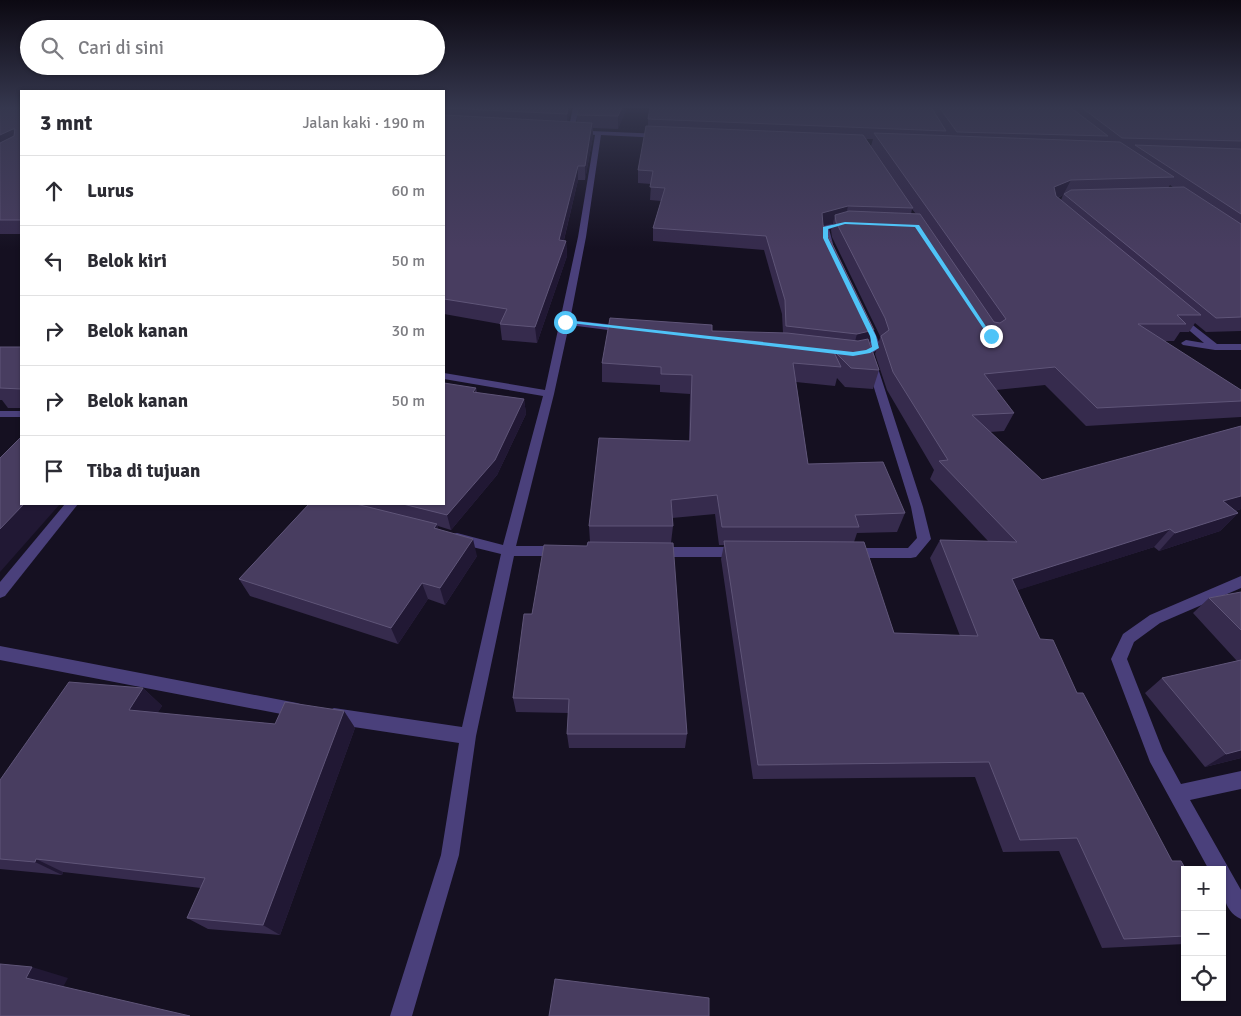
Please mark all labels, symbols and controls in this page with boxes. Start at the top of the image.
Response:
search box [20,20,445,75]
icon: search [38,34,66,62]
text: Cari di sini [78,36,164,60]
text: 3 mnt [40,110,92,136]
text: Jalan kaki · 190 m [303,113,425,133]
icon: ahead [40,177,68,205]
text: Lurus [87,179,134,203]
text: 60 m [391,181,425,201]
icon: left [40,247,68,275]
text: Belok kiri [87,249,167,273]
text: 50 m [391,251,425,271]
route start [554,311,577,334]
icon: right [40,317,68,345]
text: Belok kanan [87,319,188,343]
text: 30 m [391,321,425,341]
route end [980,325,1003,348]
icon: right [40,387,68,415]
text: Belok kanan [87,389,188,413]
text: 50 m [391,391,425,411]
icon: arrive [40,457,68,485]
text: Tiba di tujuan [87,459,200,483]
map controls [1181,866,1226,1001]
button: + [1181,866,1226,911]
button: − [1181,911,1226,956]
button: locate [1181,956,1226,1001]

